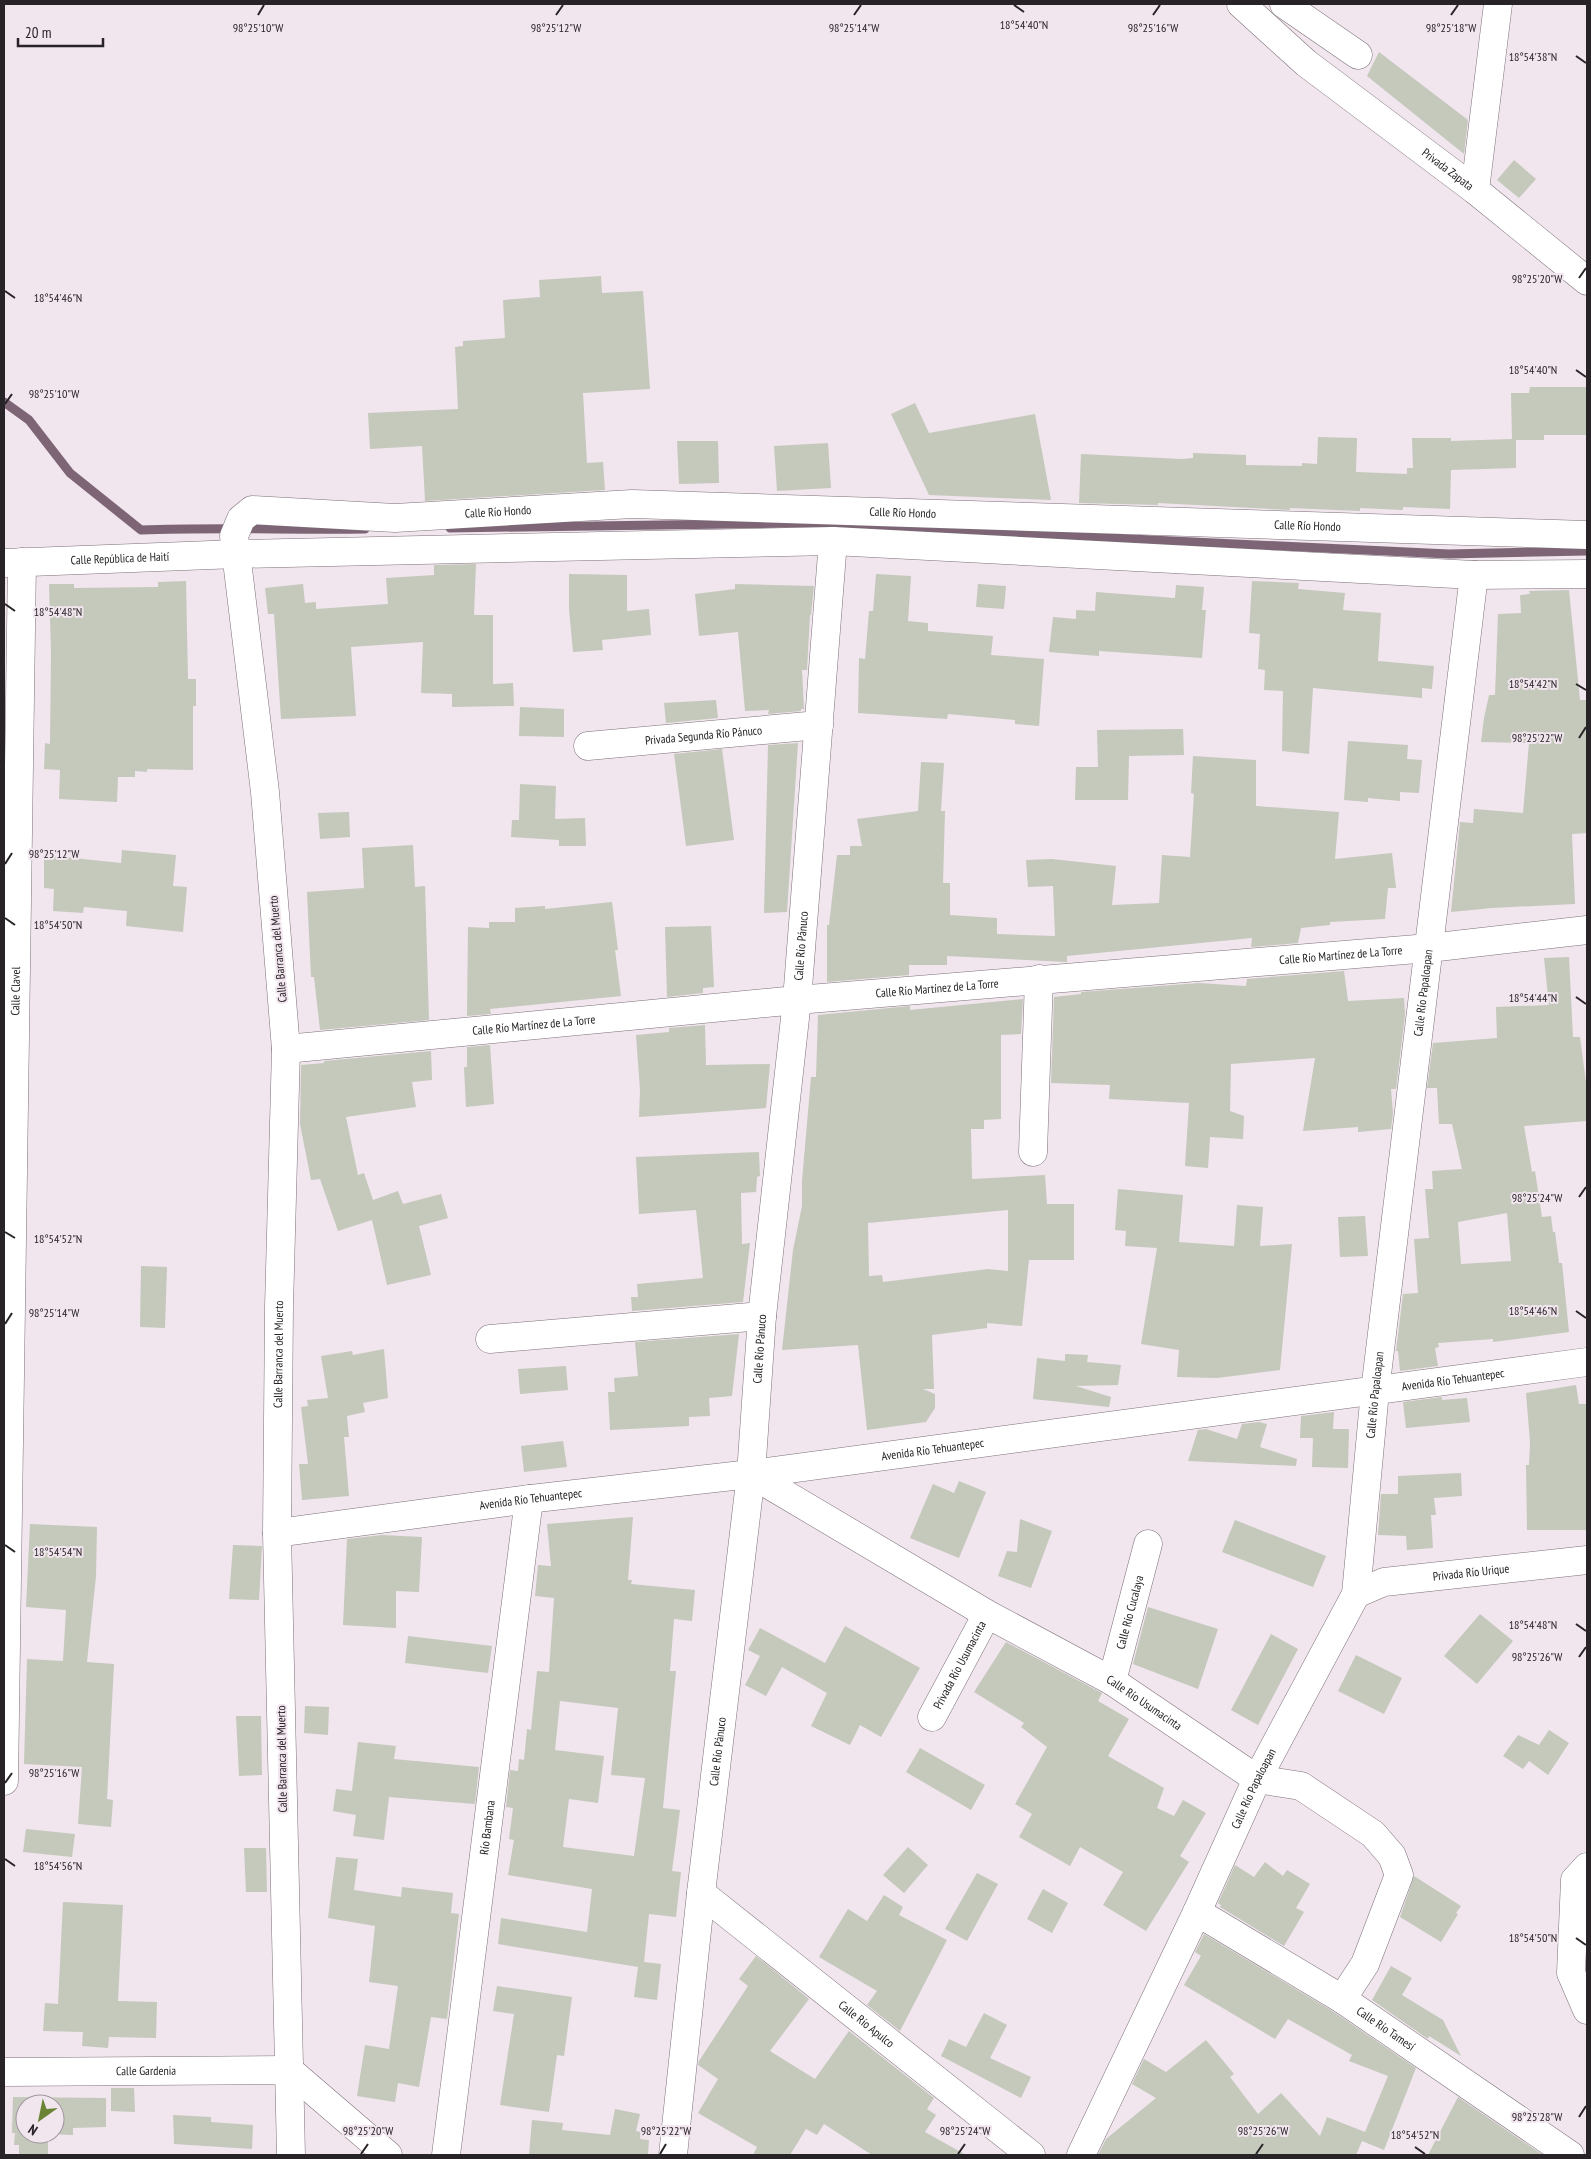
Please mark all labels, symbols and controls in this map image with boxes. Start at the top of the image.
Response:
scale bar [18,15,102,47]
text: 18°54'40"N [1000,17,1048,32]
text: 98°25'10"W [233,20,283,35]
text: 98°25'12"W [531,20,581,35]
text: 98°25'14"W [829,20,879,35]
text: 98°25'16"W [1128,20,1178,35]
text: 98°25'18"W [1426,20,1476,35]
text: 20 m [25,23,51,42]
text: 18°54'38"N [1509,49,1557,64]
street label: Privada Zapata [1419,145,1477,193]
text: 98°25'20"W [1512,271,1562,286]
text: 18°54'46"N [34,290,82,305]
text: 18°54'40"N [1509,362,1557,377]
text: 98°25'10"W [29,386,79,401]
street label: Calle Río Hondo [464,502,532,521]
street label: Calle Río Hondo [869,504,936,521]
street label: Calle Río Hondo [1274,517,1341,534]
street label: Calle República de Haití [70,549,170,567]
text: 18°54'48"N [34,604,82,619]
text: 18°54'42"N [1509,676,1557,691]
street label: Privada Segunda Río Pánuco [644,722,763,748]
text: 98°25'22"W [1512,730,1562,745]
text: 98°25'12"W [29,846,79,861]
street label: Calle Barranca del Muerto [265,895,290,1003]
street label: Calle Río Pánuco [791,911,811,981]
text: 18°54'50"N [34,917,82,932]
street label: Calle Río Martínez de La Torre [1279,942,1403,967]
street label: Calle Río Papaloapan [1410,948,1436,1037]
street label: Calle Clavel [7,966,23,1016]
street label: Calle Río Martínez de La Torre [875,975,999,1001]
text: 18°54'44"N [1509,990,1557,1005]
street label: Calle Río Martínez de La Torre [472,1011,596,1038]
text: 98°25'24"W [1512,1190,1562,1205]
text: 18°54'52"N [34,1231,82,1246]
street label: Calle Barranca del Muerto [270,1300,286,1408]
text: 18°54'46"N [1509,1303,1557,1318]
text: 98°25'14"W [29,1305,79,1320]
street label: Calle Río Pánuco [749,1314,769,1384]
street label: Calle Río Papaloapan [1363,1350,1387,1439]
street label: Avenida Río Tehuantepec [1401,1365,1506,1394]
street label: Avenida Río Tehuantepec [880,1435,986,1463]
street label: Avenida Río Tehuantepec [478,1485,584,1513]
text: 18°54'54"N [34,1544,82,1559]
street label: Privada Río Urique [1432,1560,1510,1584]
street label: Calle Río Cucalaya [1113,1573,1147,1651]
text: 18°54'48"N [1509,1617,1557,1632]
street label: Privada Río Usumacinta [930,1618,989,1711]
text: 98°25'26"W [1512,1649,1562,1664]
street label: Calle Río Usumacinta [1104,1672,1185,1733]
street label: Calle Barranca del Muerto [273,1705,290,1813]
street label: Calle Río Pánuco [706,1716,729,1787]
street label: Calle Río Papaloapan [1228,1746,1279,1831]
text: 98°25'16"W [29,1765,79,1780]
street label: Río Bambana [476,1799,498,1856]
text: 18°54'56"N [34,1858,82,1873]
text: 18°54'50"N [1509,1930,1557,1945]
street label: Calle Río Apulco [836,1997,898,2051]
street label: Calle Río Tamesí [1354,2003,1418,2054]
street label: Calle Gardenia [116,2063,176,2078]
north arrow [15,2094,65,2144]
text: 98°25'28"W [1512,2109,1562,2124]
text: N [25,2120,41,2140]
text: 98°25'20"W [343,2123,393,2138]
text: 98°25'22"W [641,2123,691,2138]
text: 98°25'24"W [940,2123,990,2138]
text: 98°25'26"W [1238,2123,1288,2138]
text: 18°54'52"N [1391,2127,1439,2142]

